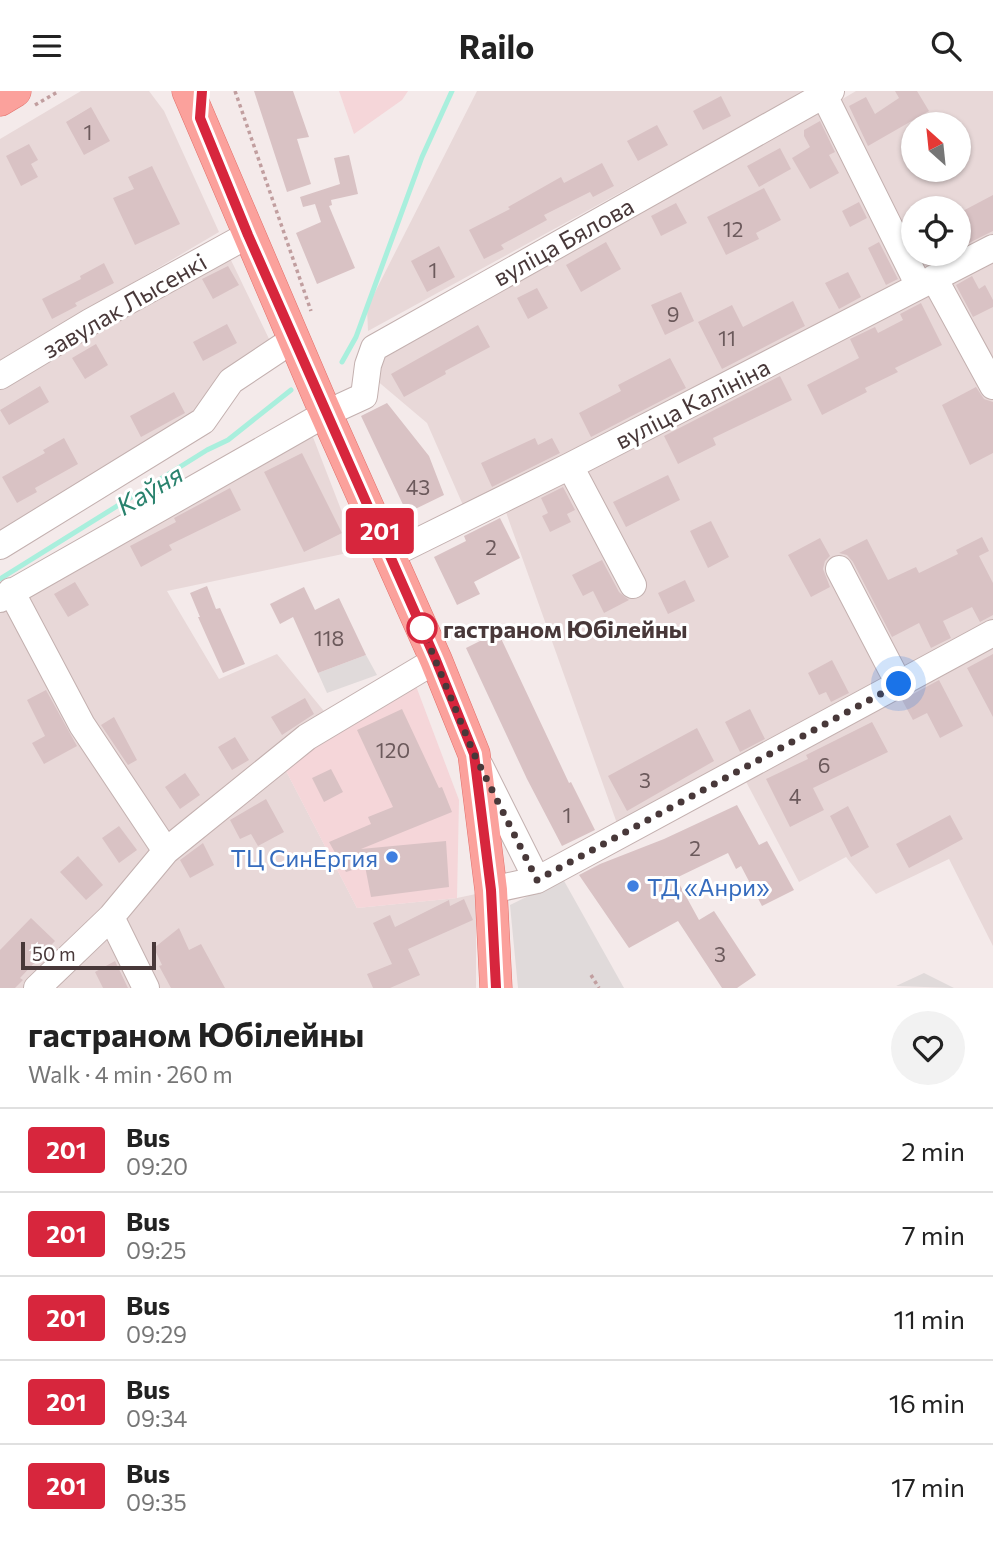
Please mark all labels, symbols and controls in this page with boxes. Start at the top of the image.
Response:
text: Railo [459,26,534,66]
icon: menu [28,27,66,65]
icon: search [927,27,965,65]
north arrow [901,112,971,182]
map controls [901,112,971,266]
house number: 1 [84,119,92,144]
street label: вуліца Бялова [488,190,638,292]
button: locate [901,196,971,266]
house number: 12 [723,216,743,241]
street label: завулак Лысенкі [37,246,211,364]
house number: 1 [429,257,437,282]
house number: 9 [667,301,679,326]
house number: 11 [718,325,736,350]
street label: вуліца Калініна [610,352,774,454]
water label: Каўня [110,457,188,521]
house number: 43 [406,474,430,499]
line badge: 201 [340,508,420,554]
text: 201 [360,516,400,545]
house number: 2 [485,534,497,559]
marker: гастраном Юбілейны [407,613,437,643]
place label: гастраном Юбілейны [443,614,688,643]
house number: 118 [314,625,344,650]
your location [881,666,916,701]
house number: 120 [376,737,410,762]
house number: 6 [818,752,830,777]
house number: 3 [639,767,651,792]
house number: 4 [789,783,802,808]
house number: 1 [563,802,571,827]
house number: 2 [689,835,701,860]
place label: ТЦ СинЕргия [231,843,378,872]
marker: ТЦ СинЕргия [384,849,400,865]
place label: ТД «Анри» [647,872,770,901]
marker: ТД «Анри» [625,878,641,894]
scale bar [21,939,156,971]
house number: 3 [714,941,726,966]
text: 50 m [32,942,76,965]
button: heart [891,1011,965,1085]
text: гастраном Юбілейны [28,1013,364,1054]
text: Walk · 4 min · 260 m [28,1060,233,1088]
text: Bus [126,1121,170,1152]
text: 201 [46,1135,87,1164]
text: 2 min [901,1135,965,1166]
text: 09:20 [126,1152,188,1180]
text: Bus [126,1205,170,1236]
text: 201 [46,1219,87,1248]
text: 7 min [902,1219,965,1250]
text: 09:25 [126,1236,186,1264]
text: Bus [126,1289,170,1320]
text: 201 [46,1303,87,1332]
text: 11 min [894,1303,965,1334]
text: 09:29 [126,1320,187,1348]
text: Bus [126,1373,170,1404]
text: 201 [46,1387,87,1416]
text: 16 min [889,1387,965,1418]
text: 09:34 [126,1404,187,1432]
text: Bus [126,1457,170,1488]
text: 201 [46,1471,87,1500]
text: 17 min [891,1471,965,1502]
text: 09:35 [126,1488,187,1516]

